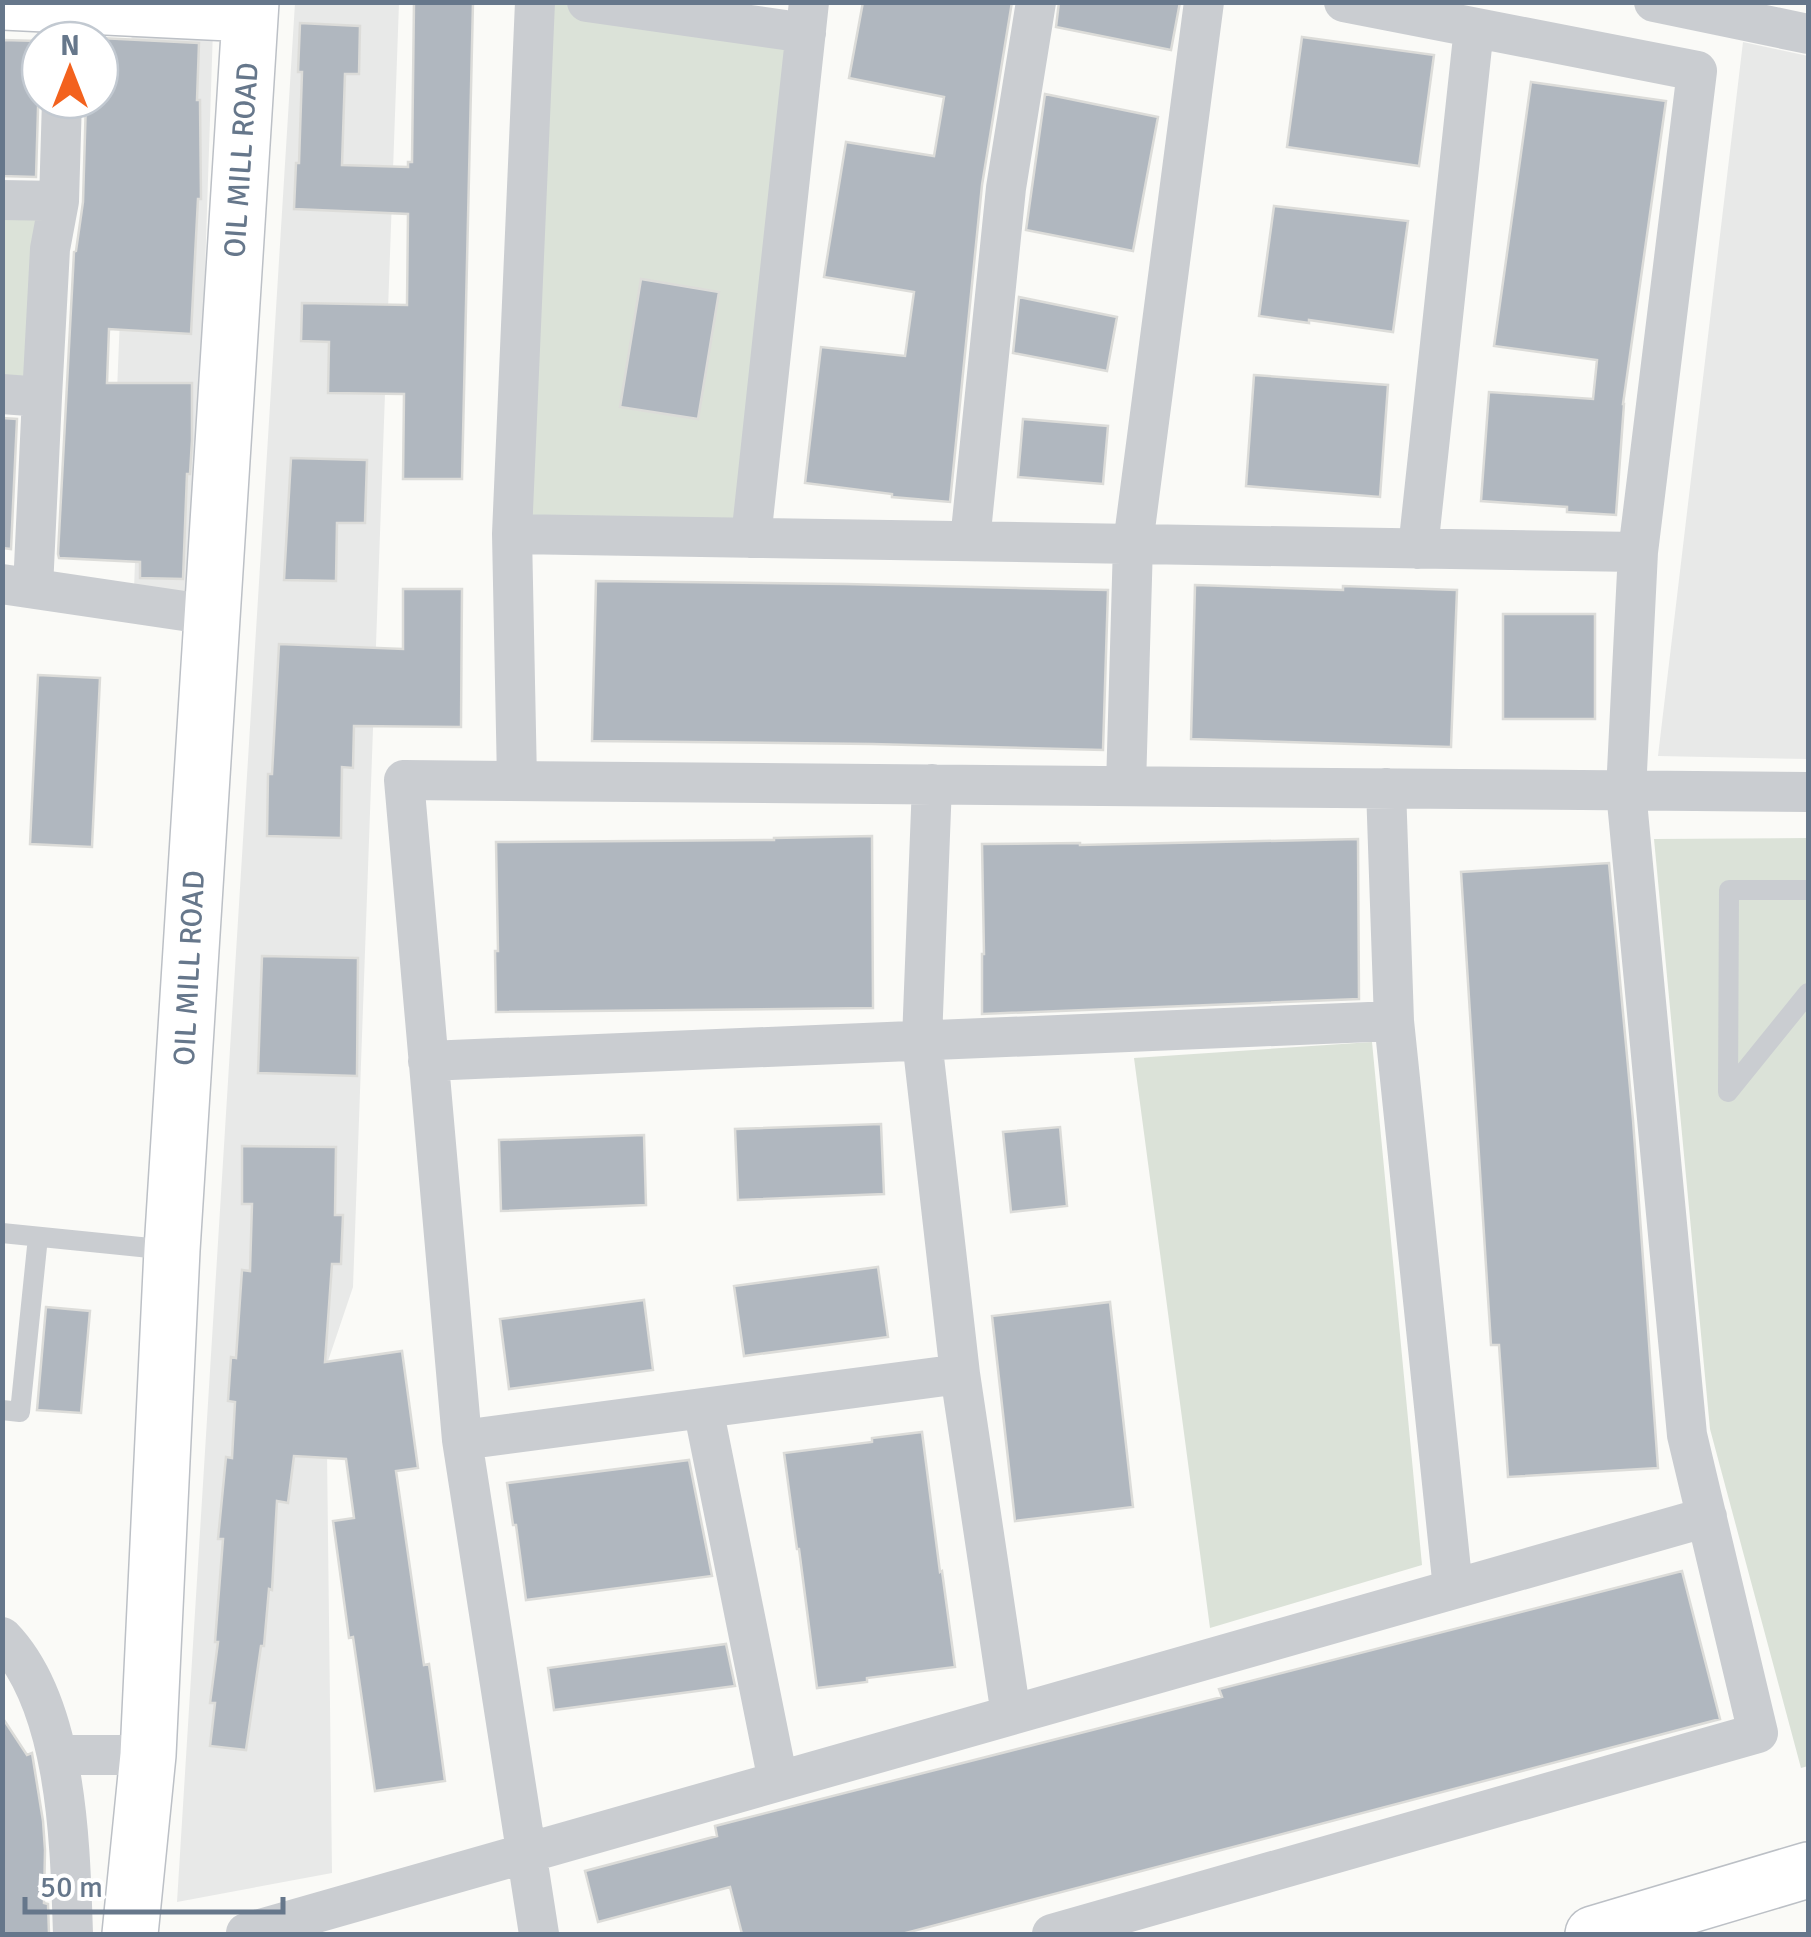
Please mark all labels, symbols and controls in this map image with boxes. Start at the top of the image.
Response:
north arrow [20,20,120,120]
text: N [60,29,80,63]
street label: OIL MILL ROAD [216,61,267,259]
street label: OIL MILL ROAD [166,869,213,1067]
scale bar [25,1852,282,1914]
text: 50 m [40,1869,103,1906]

